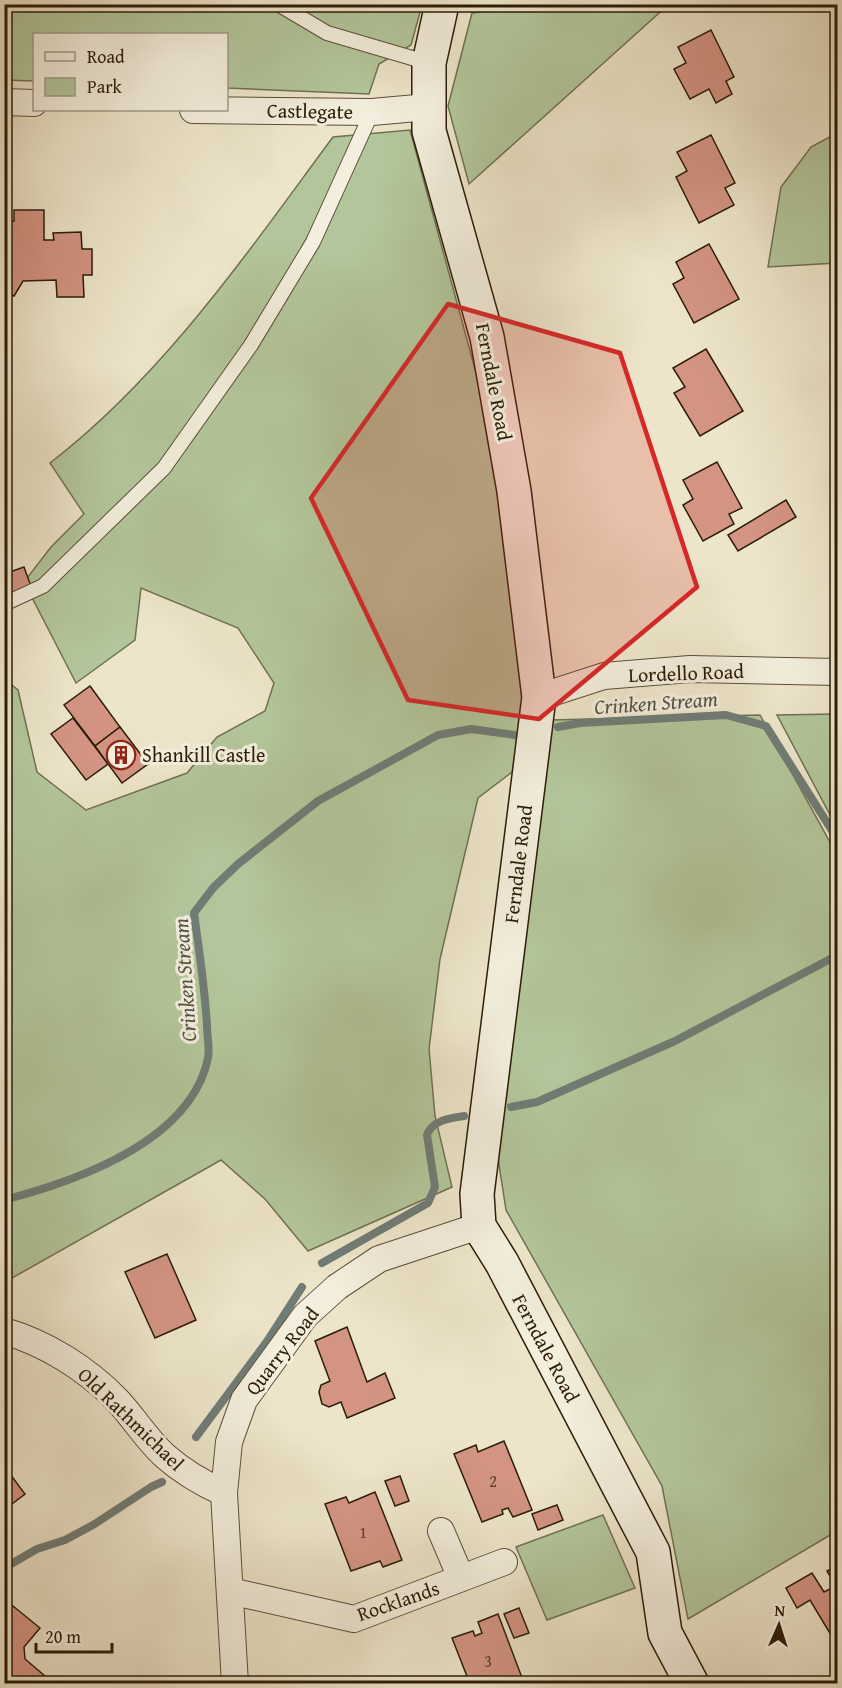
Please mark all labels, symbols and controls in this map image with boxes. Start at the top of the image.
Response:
legend [33,33,228,111]
text: Road [87,43,125,70]
text: Park [87,73,123,100]
street label: Castlegate [267,95,353,126]
street label: Ferndale Road [469,321,520,443]
street label: Lordello Road [628,656,745,689]
water label: Crinken Stream [593,683,719,722]
building icon: Shankill Castle [105,739,137,771]
place label: Shankill Castle [142,740,265,769]
street label: Ferndale Road [496,803,539,925]
water label: Crinken Stream [165,917,204,1043]
street label: Ferndale Road [506,1288,587,1407]
street label: Quarry Road [238,1300,326,1401]
street label: Old Rathmichael [72,1360,191,1477]
house number: 2 [489,1469,497,1493]
house number: 1 [359,1520,367,1544]
street label: Rocklands [353,1573,443,1628]
north arrow [749,1595,809,1655]
text: N [774,1598,786,1622]
scale bar [36,1616,112,1654]
text: 20 m [45,1623,81,1650]
house number: 3 [484,1649,492,1673]

